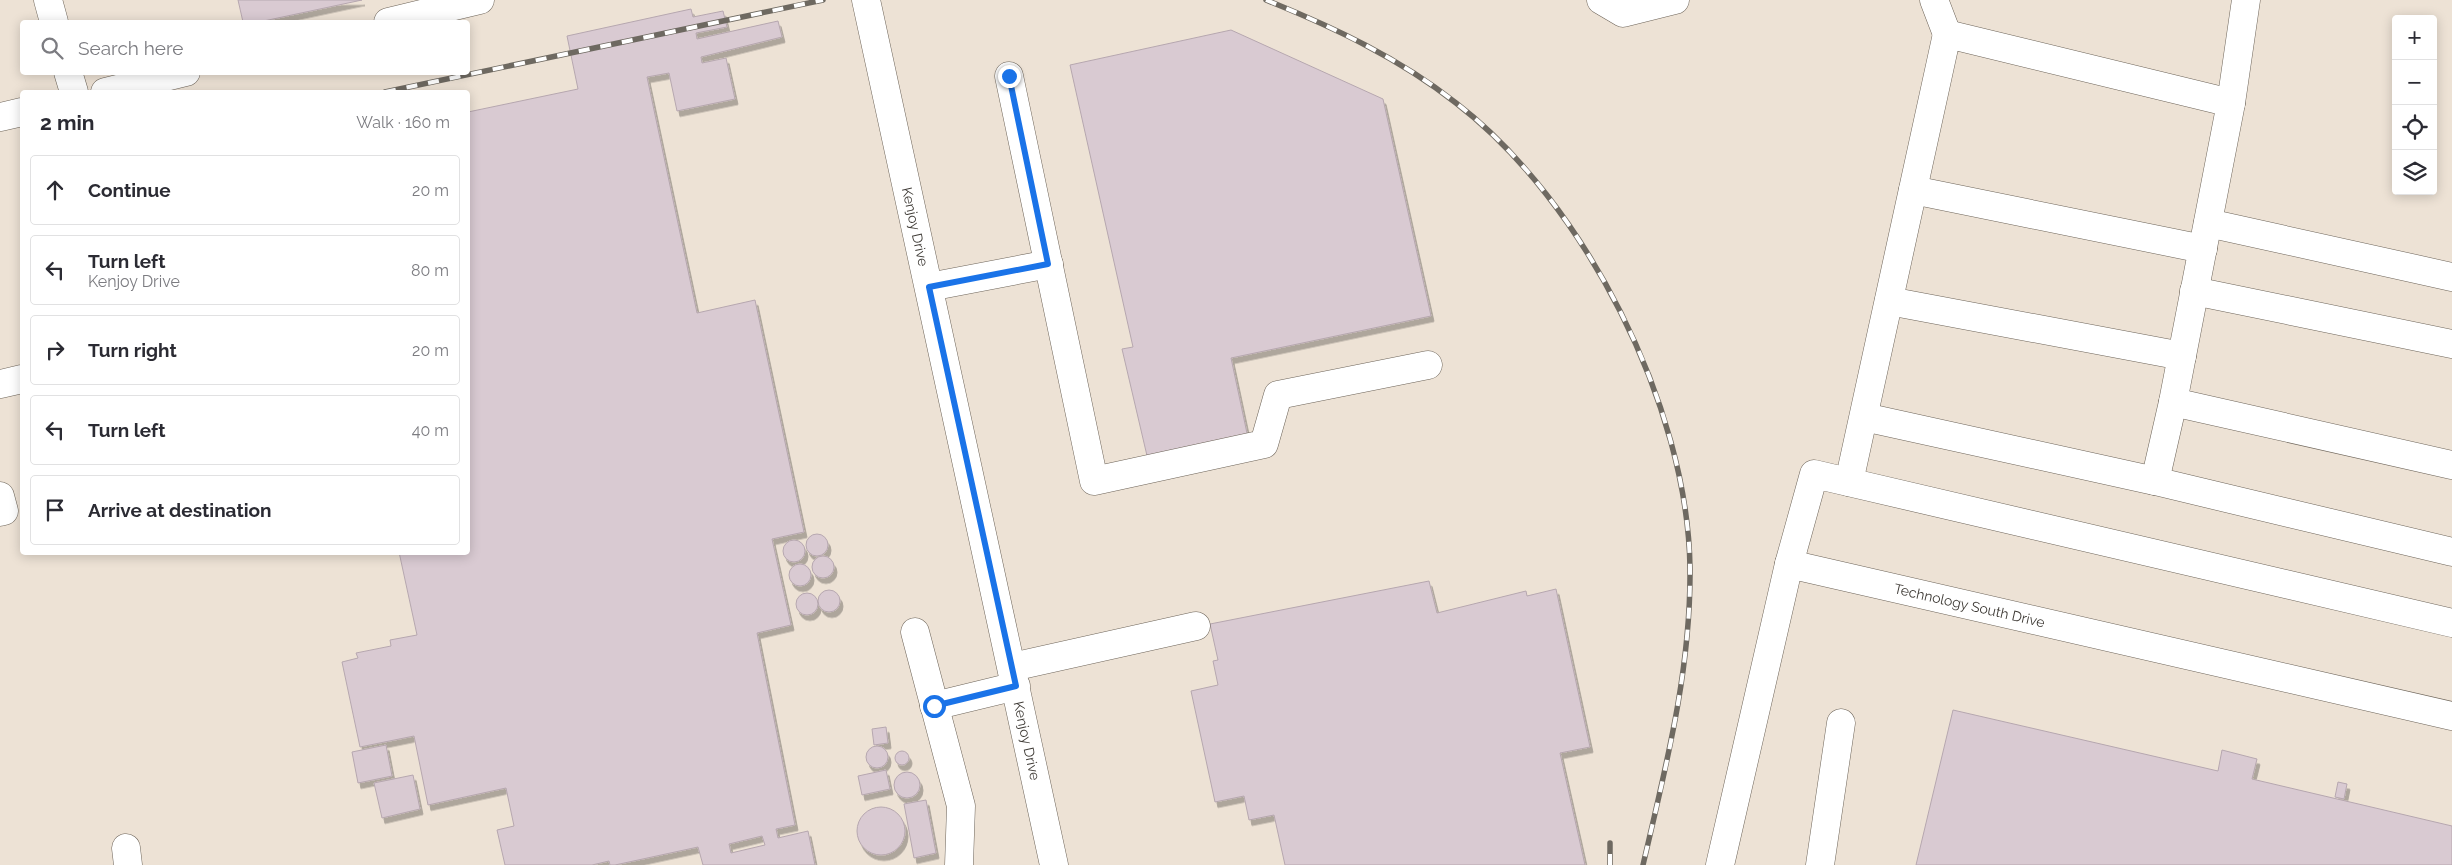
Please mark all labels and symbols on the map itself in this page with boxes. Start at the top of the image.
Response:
route end [998,65,1021,88]
street label: Kenjoy Drive [899,186,932,268]
street label: Technology South Drive [1893,580,2046,630]
route start [923,695,946,718]
street label: Kenjoy Drive [1011,700,1043,782]

